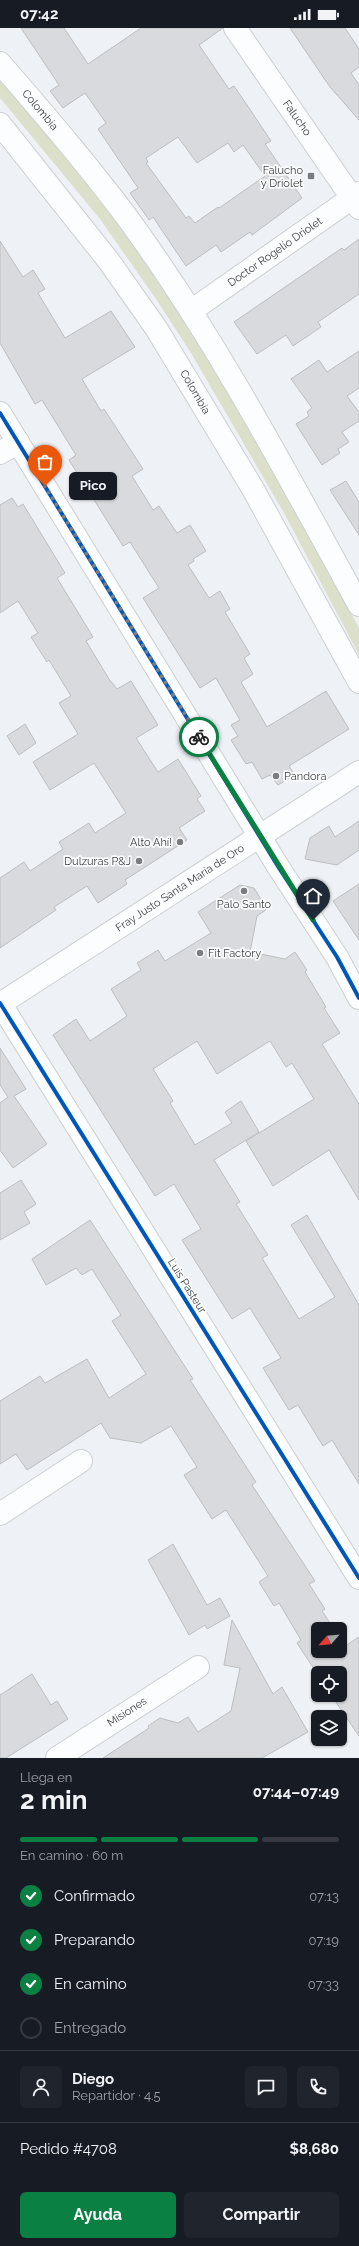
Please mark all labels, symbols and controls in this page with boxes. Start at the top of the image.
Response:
text: 07:42 [20,5,58,23]
street label: Colombia [19,87,61,133]
street label: Falucho [280,98,314,139]
place label: Falucho y Driolet [261,164,303,190]
marker: Falucho y Driolet [306,171,316,181]
street label: Doctor Rogelio Driolet [225,214,325,290]
street label: Colombia [177,368,213,416]
pin [28,445,62,486]
icon: bag [34,451,56,473]
callout: Pico [69,472,117,500]
text: Pico [80,478,106,493]
courier [179,717,219,757]
icon: bike [188,726,210,748]
place label: Pandora [284,770,326,783]
marker: Pandora [271,771,281,781]
place label: Alto Ahí! [130,836,172,849]
marker: Alto Ahí! [175,837,185,847]
street label: Fray Justo Santa María de Oro [113,841,247,934]
place label: Dulzuras P&J [64,855,131,868]
marker: Dulzuras P&J [134,856,144,866]
pin [296,879,330,920]
icon: home [302,885,324,907]
marker: Palo Santo [239,886,249,896]
place label: Palo Santo [217,898,272,911]
place label: Fit Factory [208,947,261,960]
marker: Fit Factory [195,948,205,958]
street label: Luis Pasteur [165,1256,209,1316]
north arrow [311,1622,347,1658]
map controls [311,1622,347,1746]
button: locate [311,1666,347,1702]
street label: Misiones [105,1694,149,1730]
button: layers [311,1710,347,1746]
text: Llega en [20,1770,72,1785]
text: 07:44–07:49 [253,1783,339,1801]
text: 2 min [20,1785,87,1815]
text: En camino · 60 m [20,1848,123,1863]
icon: check [20,1885,42,1907]
text: Confirmado [54,1887,135,1905]
text: 07:13 [309,1889,339,1904]
icon: check [20,1929,42,1951]
text: Preparando [54,1931,135,1949]
text: 07:19 [309,1933,339,1948]
icon: check [20,1973,42,1995]
text: En camino [54,1975,127,1993]
text: 07:33 [308,1977,339,1992]
text: Entregado [54,2019,126,2037]
button: person [20,2066,62,2108]
button: chat [245,2066,287,2108]
button: phone [297,2066,339,2108]
text: Diego [72,2070,114,2088]
text: Repartidor · 4.5 [72,2088,161,2103]
text: Pedido #4708 [20,2140,117,2158]
text: $8,680 [290,2140,339,2158]
button: Ayuda [20,2192,176,2238]
button: Compartir [184,2192,339,2238]

